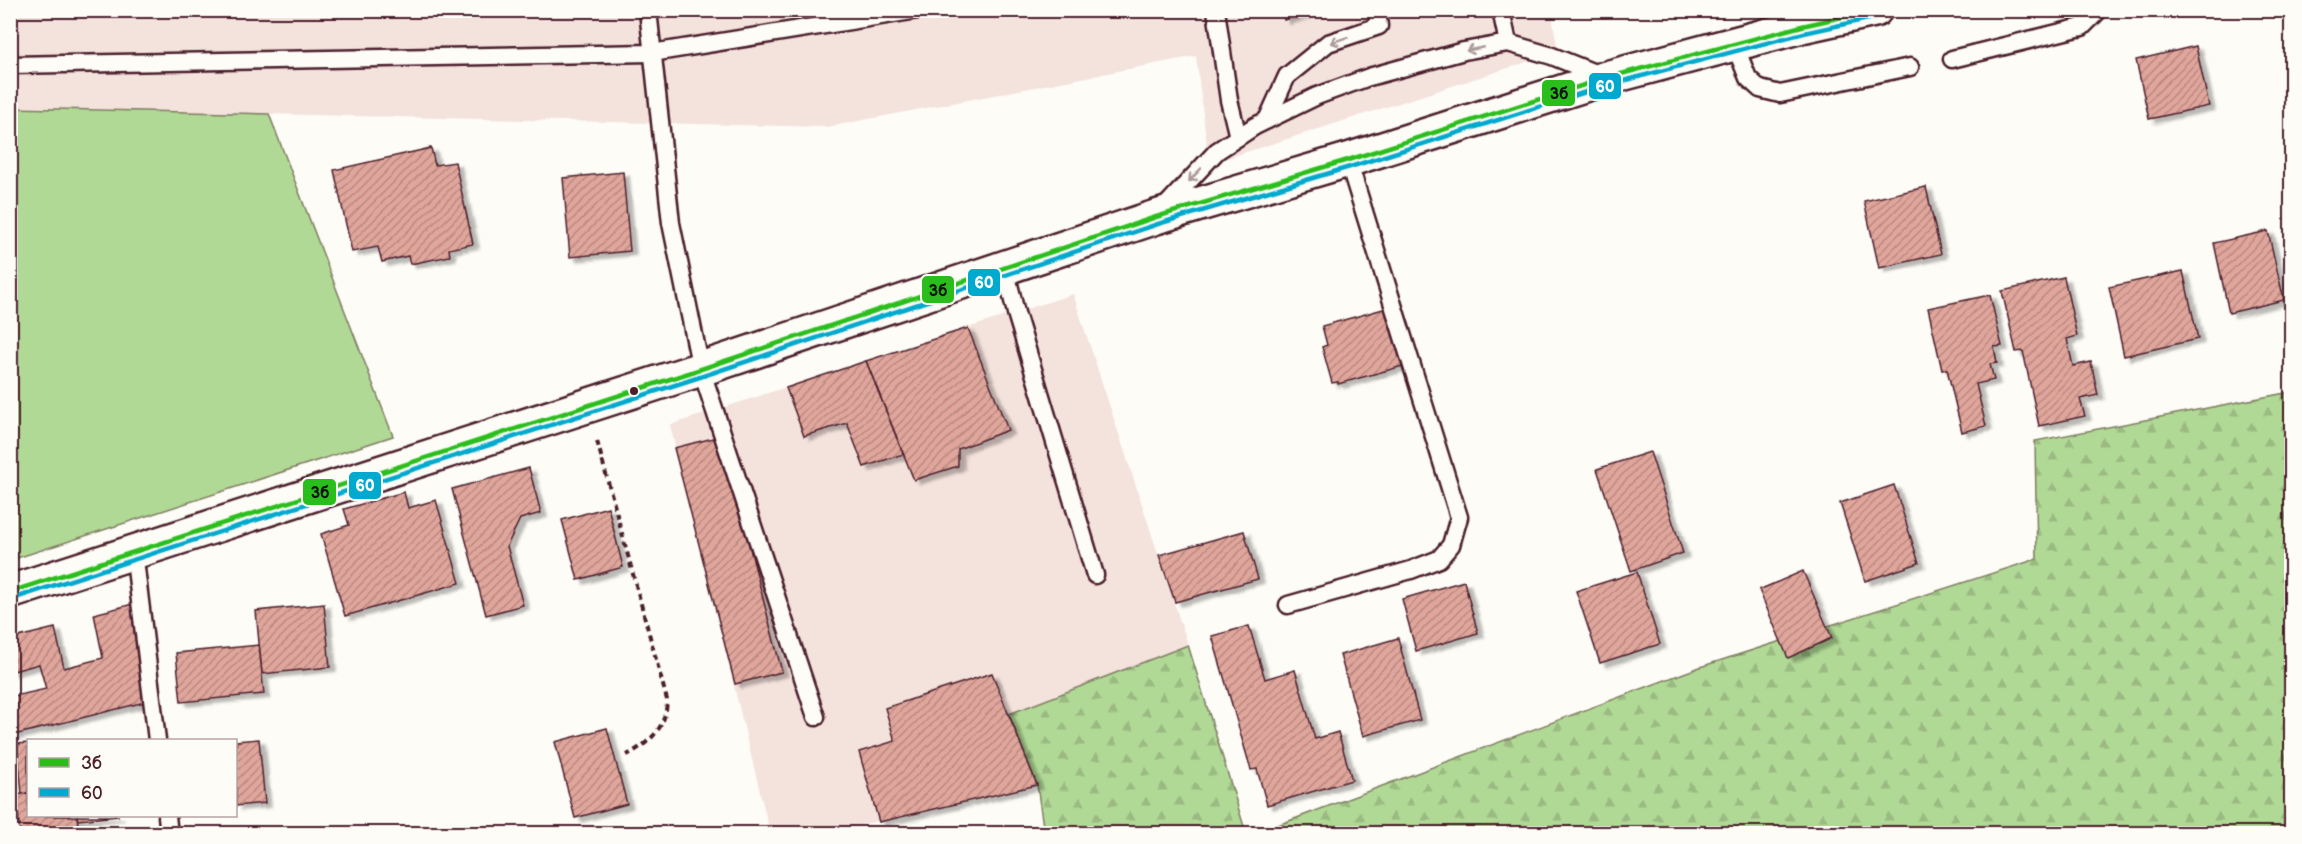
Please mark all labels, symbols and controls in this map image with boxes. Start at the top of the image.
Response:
one-way arrow [1330,35,1349,46]
one-way arrow [1466,44,1486,55]
line badge: 60 [1588,72,1622,100]
text: 60 [1595,78,1615,97]
line badge: 3б [1541,79,1576,107]
text: 3б [1550,85,1568,104]
one-way arrow [1188,167,1202,182]
line badge: 60 [967,268,1001,297]
text: 60 [974,274,994,293]
line badge: 3б [921,275,955,304]
text: 3б [929,282,947,301]
unlabelled marker [628,385,640,397]
line badge: 60 [348,471,382,500]
text: 60 [355,477,375,496]
line badge: 3б [302,478,337,506]
text: 3б [311,484,329,503]
legend [27,739,237,817]
text: 3б [81,753,102,774]
text: 60 [81,783,103,804]

